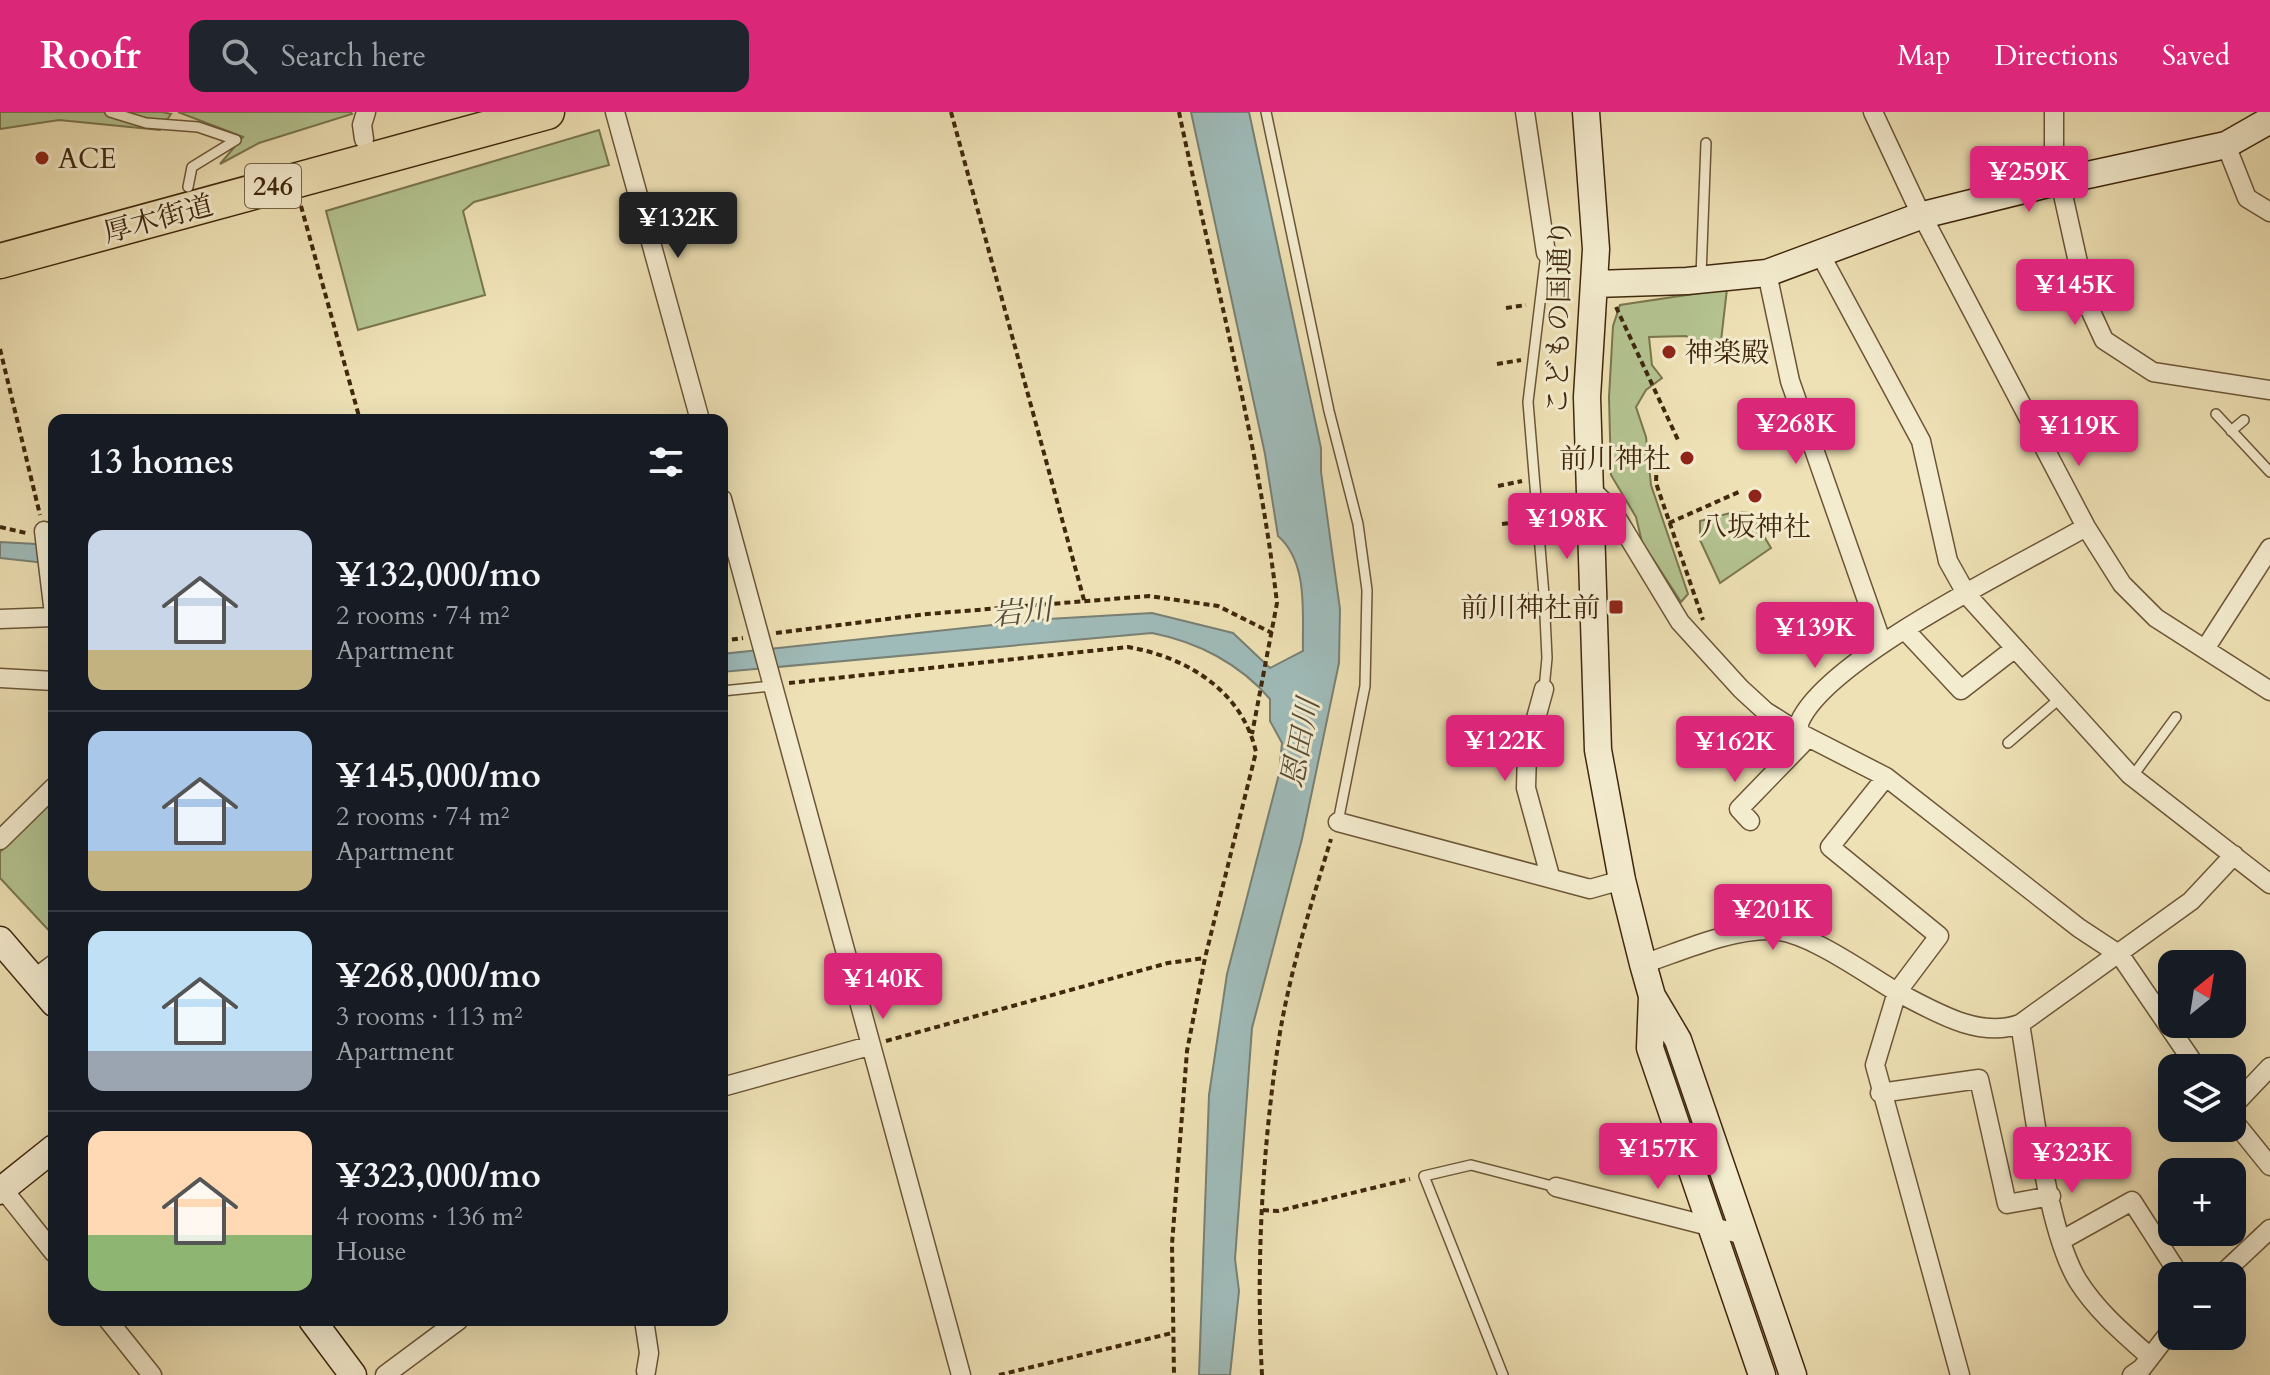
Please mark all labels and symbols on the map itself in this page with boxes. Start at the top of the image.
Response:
place label: ACE [58,140,117,178]
pin: ¥259K [1973,146,2085,214]
marker: ACE [33,149,51,167]
road number: 246 [245,164,301,208]
street label: 厚木街道 [99,186,217,252]
pin: ¥132K [622,192,734,260]
street label: こどもの国通り [1538,219,1580,415]
pin: ¥145K [2019,259,2131,327]
place label: 神楽殿 [1685,334,1769,372]
marker: 神楽殿 [1660,343,1678,361]
pin: ¥268K [1740,398,1852,466]
pin: ¥119K [2023,400,2135,468]
place label: 前川神社 [1559,440,1671,478]
marker: 前川神社 [1678,449,1696,467]
marker: 八坂神社 [1746,487,1764,505]
pin: ¥198K [1511,493,1623,561]
place label: 八坂神社 [1699,508,1811,546]
water label: 岩川 [990,589,1057,636]
place label: 前川神社前 [1460,589,1600,627]
marker: 前川神社前 [1607,598,1625,616]
pin: ¥139K [1759,602,1871,670]
water label: 恩田川 [1272,692,1330,791]
pin: ¥122K [1449,715,1561,783]
pin: ¥162K [1679,716,1791,784]
pin: ¥201K [1717,884,1829,952]
north arrow [2158,950,2246,1038]
pin: ¥140K [827,953,939,1021]
pin: ¥157K [1602,1123,1714,1191]
pin: ¥323K [2016,1127,2128,1195]

